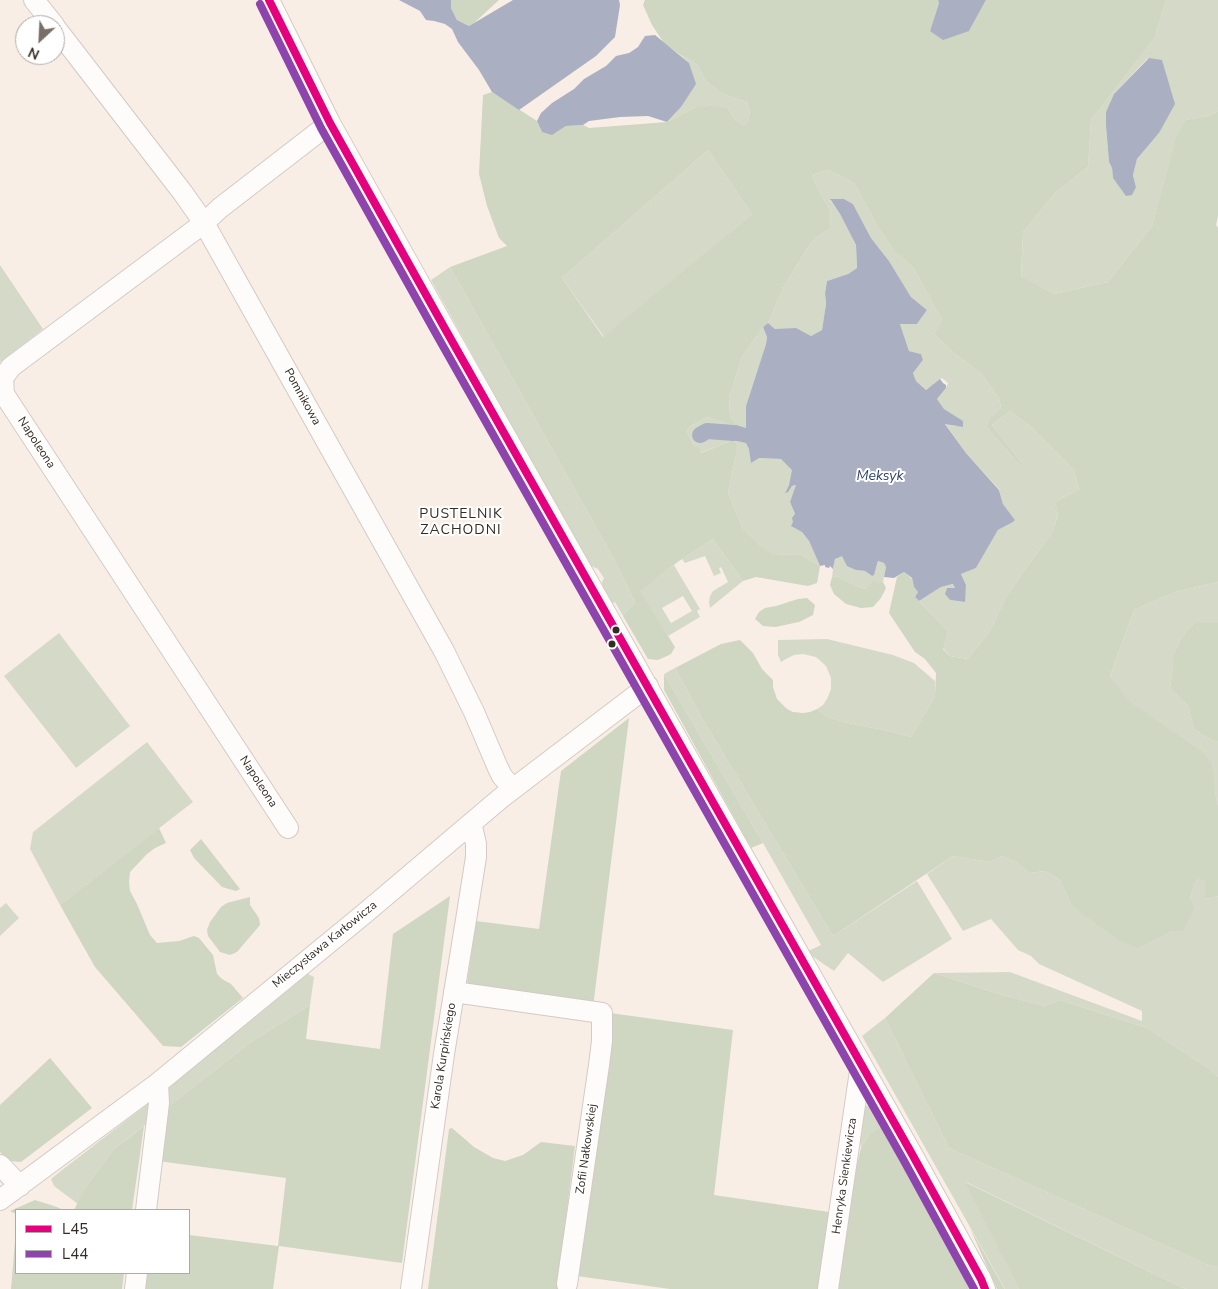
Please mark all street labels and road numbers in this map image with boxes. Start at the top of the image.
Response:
street label: Pomnikowa [281,366,323,428]
street label: Napoleona [14,414,58,472]
street label: Napoleona [236,753,280,811]
street label: Mieczysława Karłowicza [270,898,380,992]
street label: Karola Kurpińskiego [428,1002,460,1110]
street label: Zofii Nałkowskiej [574,1103,600,1195]
street label: Henryka Sienkiewicza [830,1117,860,1235]

